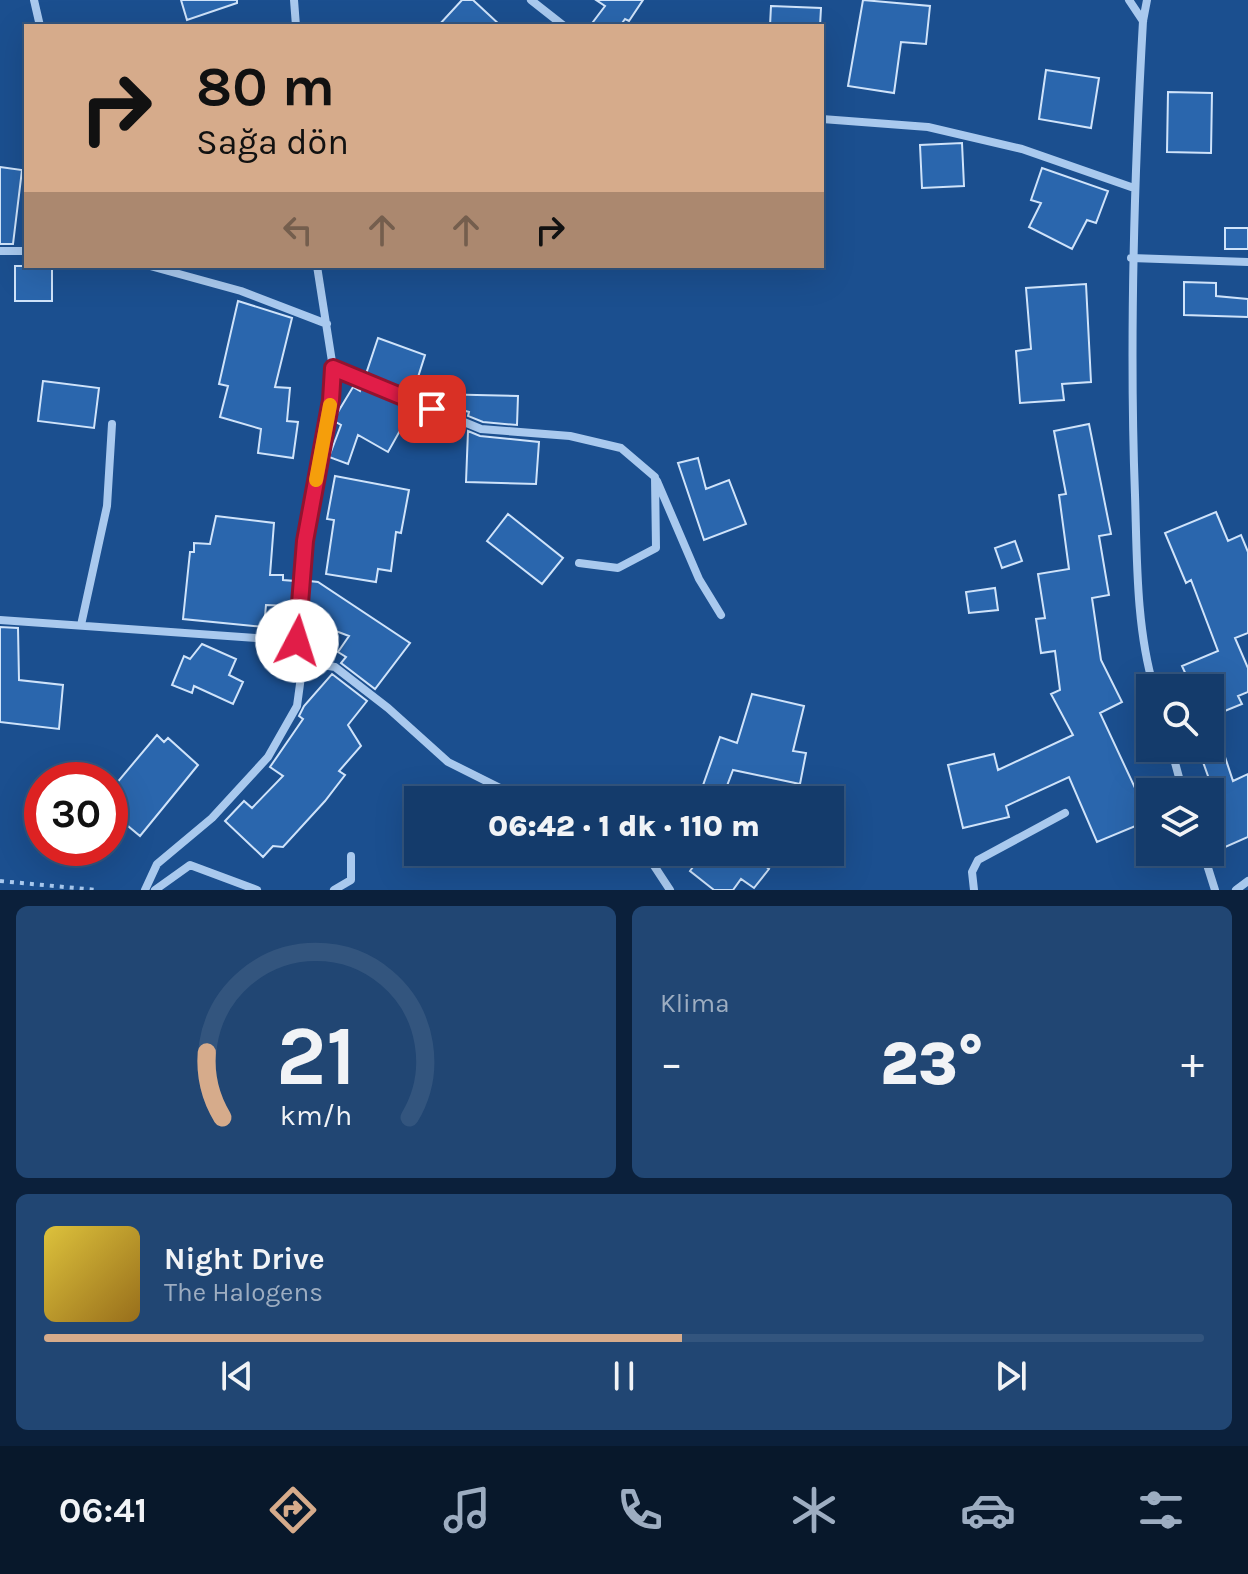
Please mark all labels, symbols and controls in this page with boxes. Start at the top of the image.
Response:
text: 80 m [196,54,335,119]
icon: right [64,56,168,160]
text: Sağa dön [196,121,349,163]
icon: left [276,208,320,252]
icon: ahead [360,208,404,252]
icon: ahead [444,208,488,252]
icon: right [528,208,572,252]
pin [398,375,466,443]
icon: arrive [410,387,454,431]
position arrow [255,599,339,683]
map controls [1136,674,1224,866]
button: search [1136,674,1224,762]
speed limit sign: 30 [24,762,128,866]
button: layers [1136,778,1224,866]
text: 06:42 · 1 dk · 110 m [488,808,760,844]
text: Klima [660,988,729,1019]
text: 21 [276,1008,356,1105]
text: 23° [880,1029,984,1099]
text: − [660,1038,683,1089]
text: + [1181,1038,1204,1089]
text: km/h [280,1099,352,1132]
text: Night Drive [164,1241,325,1277]
text: The Halogens [164,1277,323,1308]
icon: previous [215,1354,259,1398]
icon: pause [602,1354,646,1398]
icon: next [989,1354,1033,1398]
icon: directions [265,1482,321,1538]
icon: music [439,1482,495,1538]
icon: phone [612,1482,668,1538]
icon: climate [786,1482,842,1538]
icon: car [960,1482,1016,1538]
icon: filters [1133,1482,1189,1538]
text: 06:41 [59,1489,147,1531]

